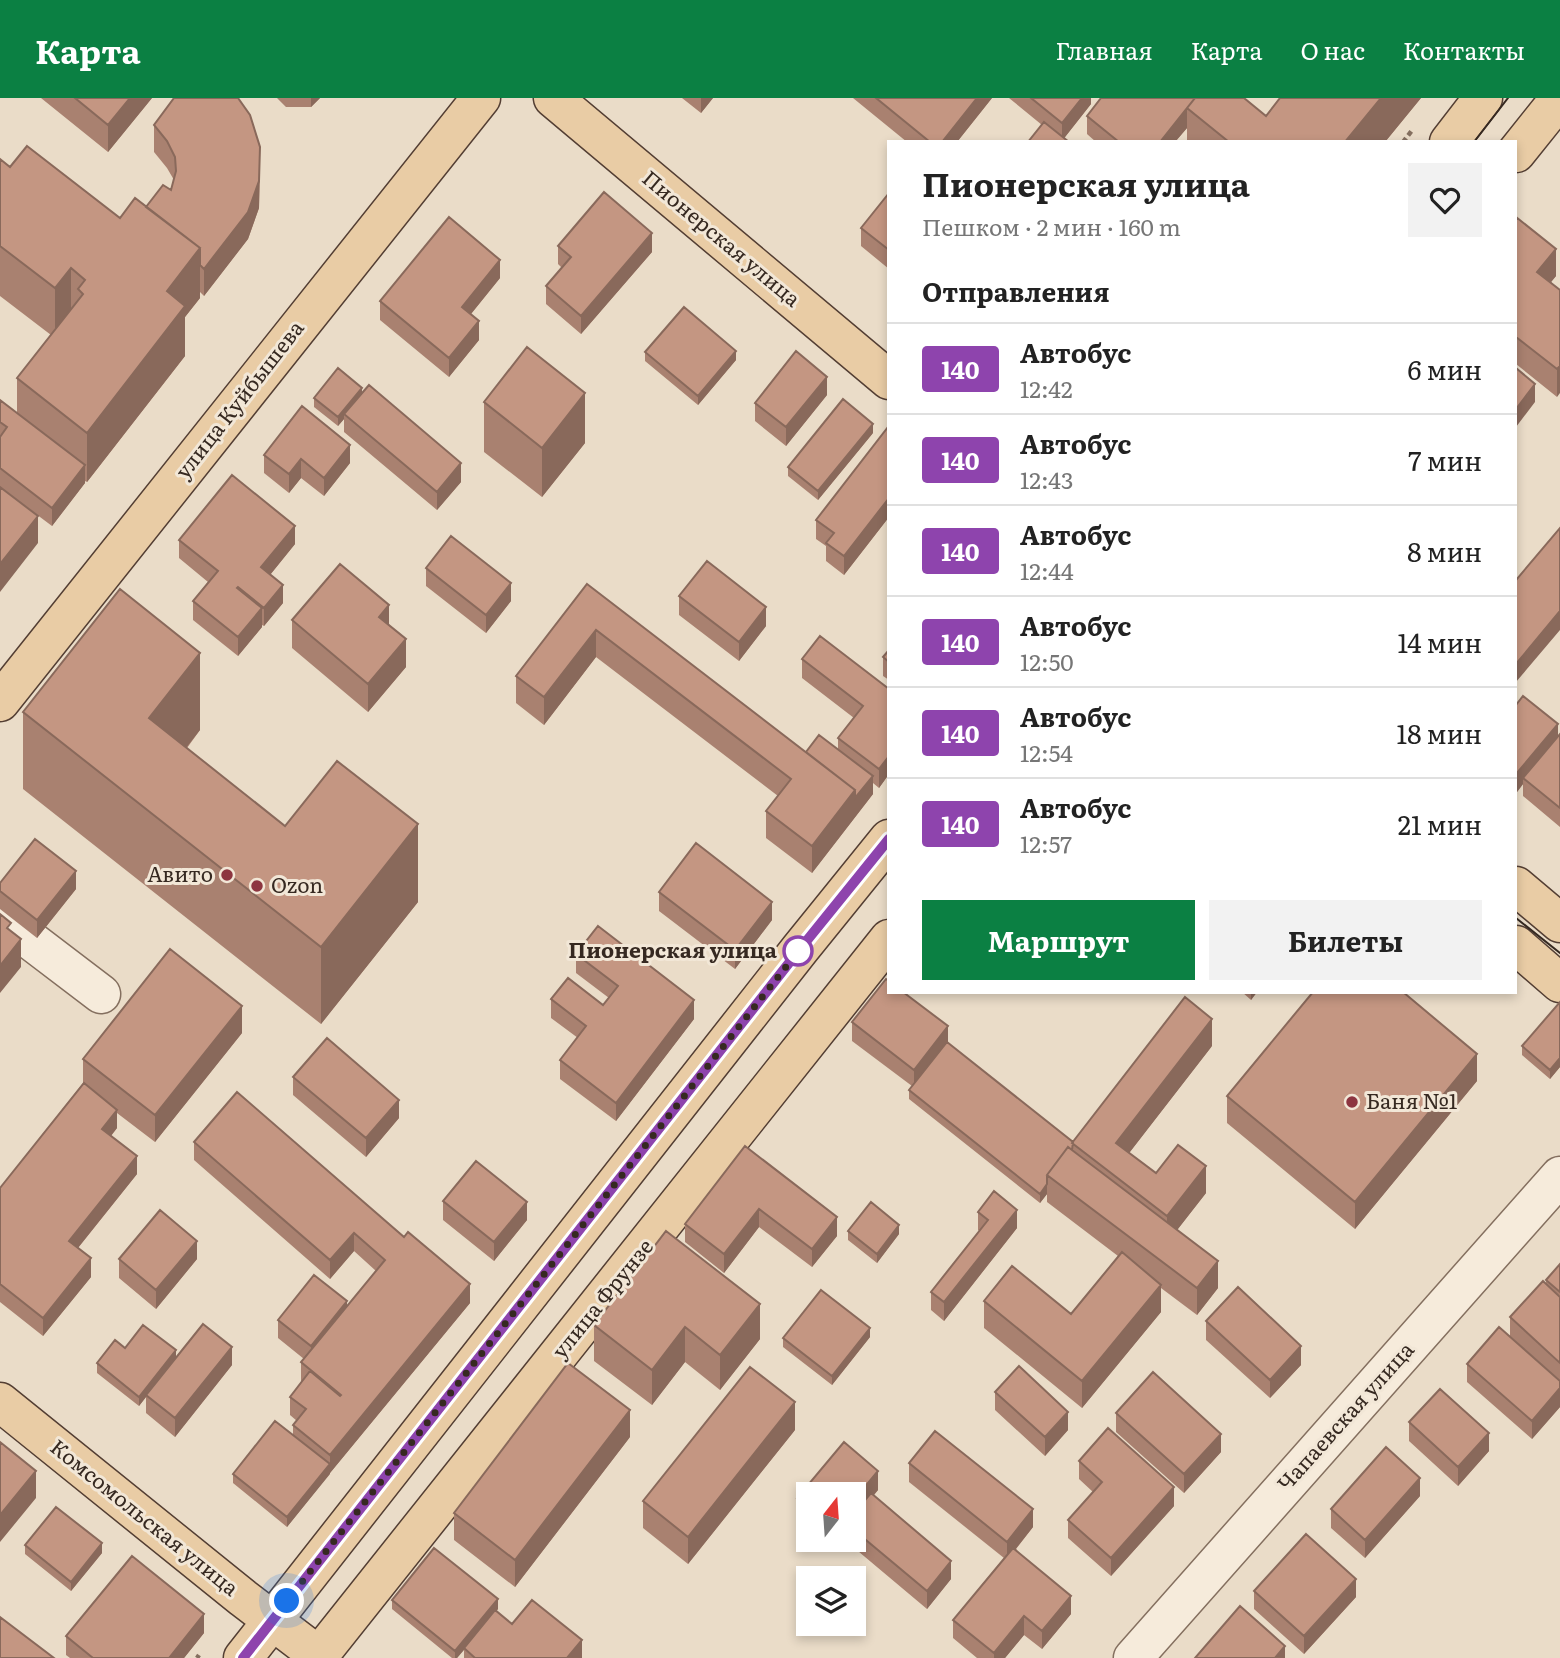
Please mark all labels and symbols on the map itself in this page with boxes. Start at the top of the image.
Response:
street label: Пионерская улица [637,162,809,313]
street label: улица Куйбышева [166,312,310,484]
place label: Авито [147,857,213,888]
marker: Авито [219,867,235,883]
place label: Ozon [271,868,323,899]
marker: Ozon [249,878,265,894]
place label: Пионерская улица [568,933,778,964]
marker: Пионерская улица [783,936,813,966]
place label: Баня №1 [1366,1084,1458,1115]
marker: Баня №1 [1344,1094,1360,1110]
street label: улица Фрунзе [543,1231,659,1364]
street label: Чапаевская улица [1269,1333,1420,1497]
street label: Комсомольская улица [45,1430,247,1602]
north arrow [796,1482,866,1552]
your location [269,1583,304,1618]

